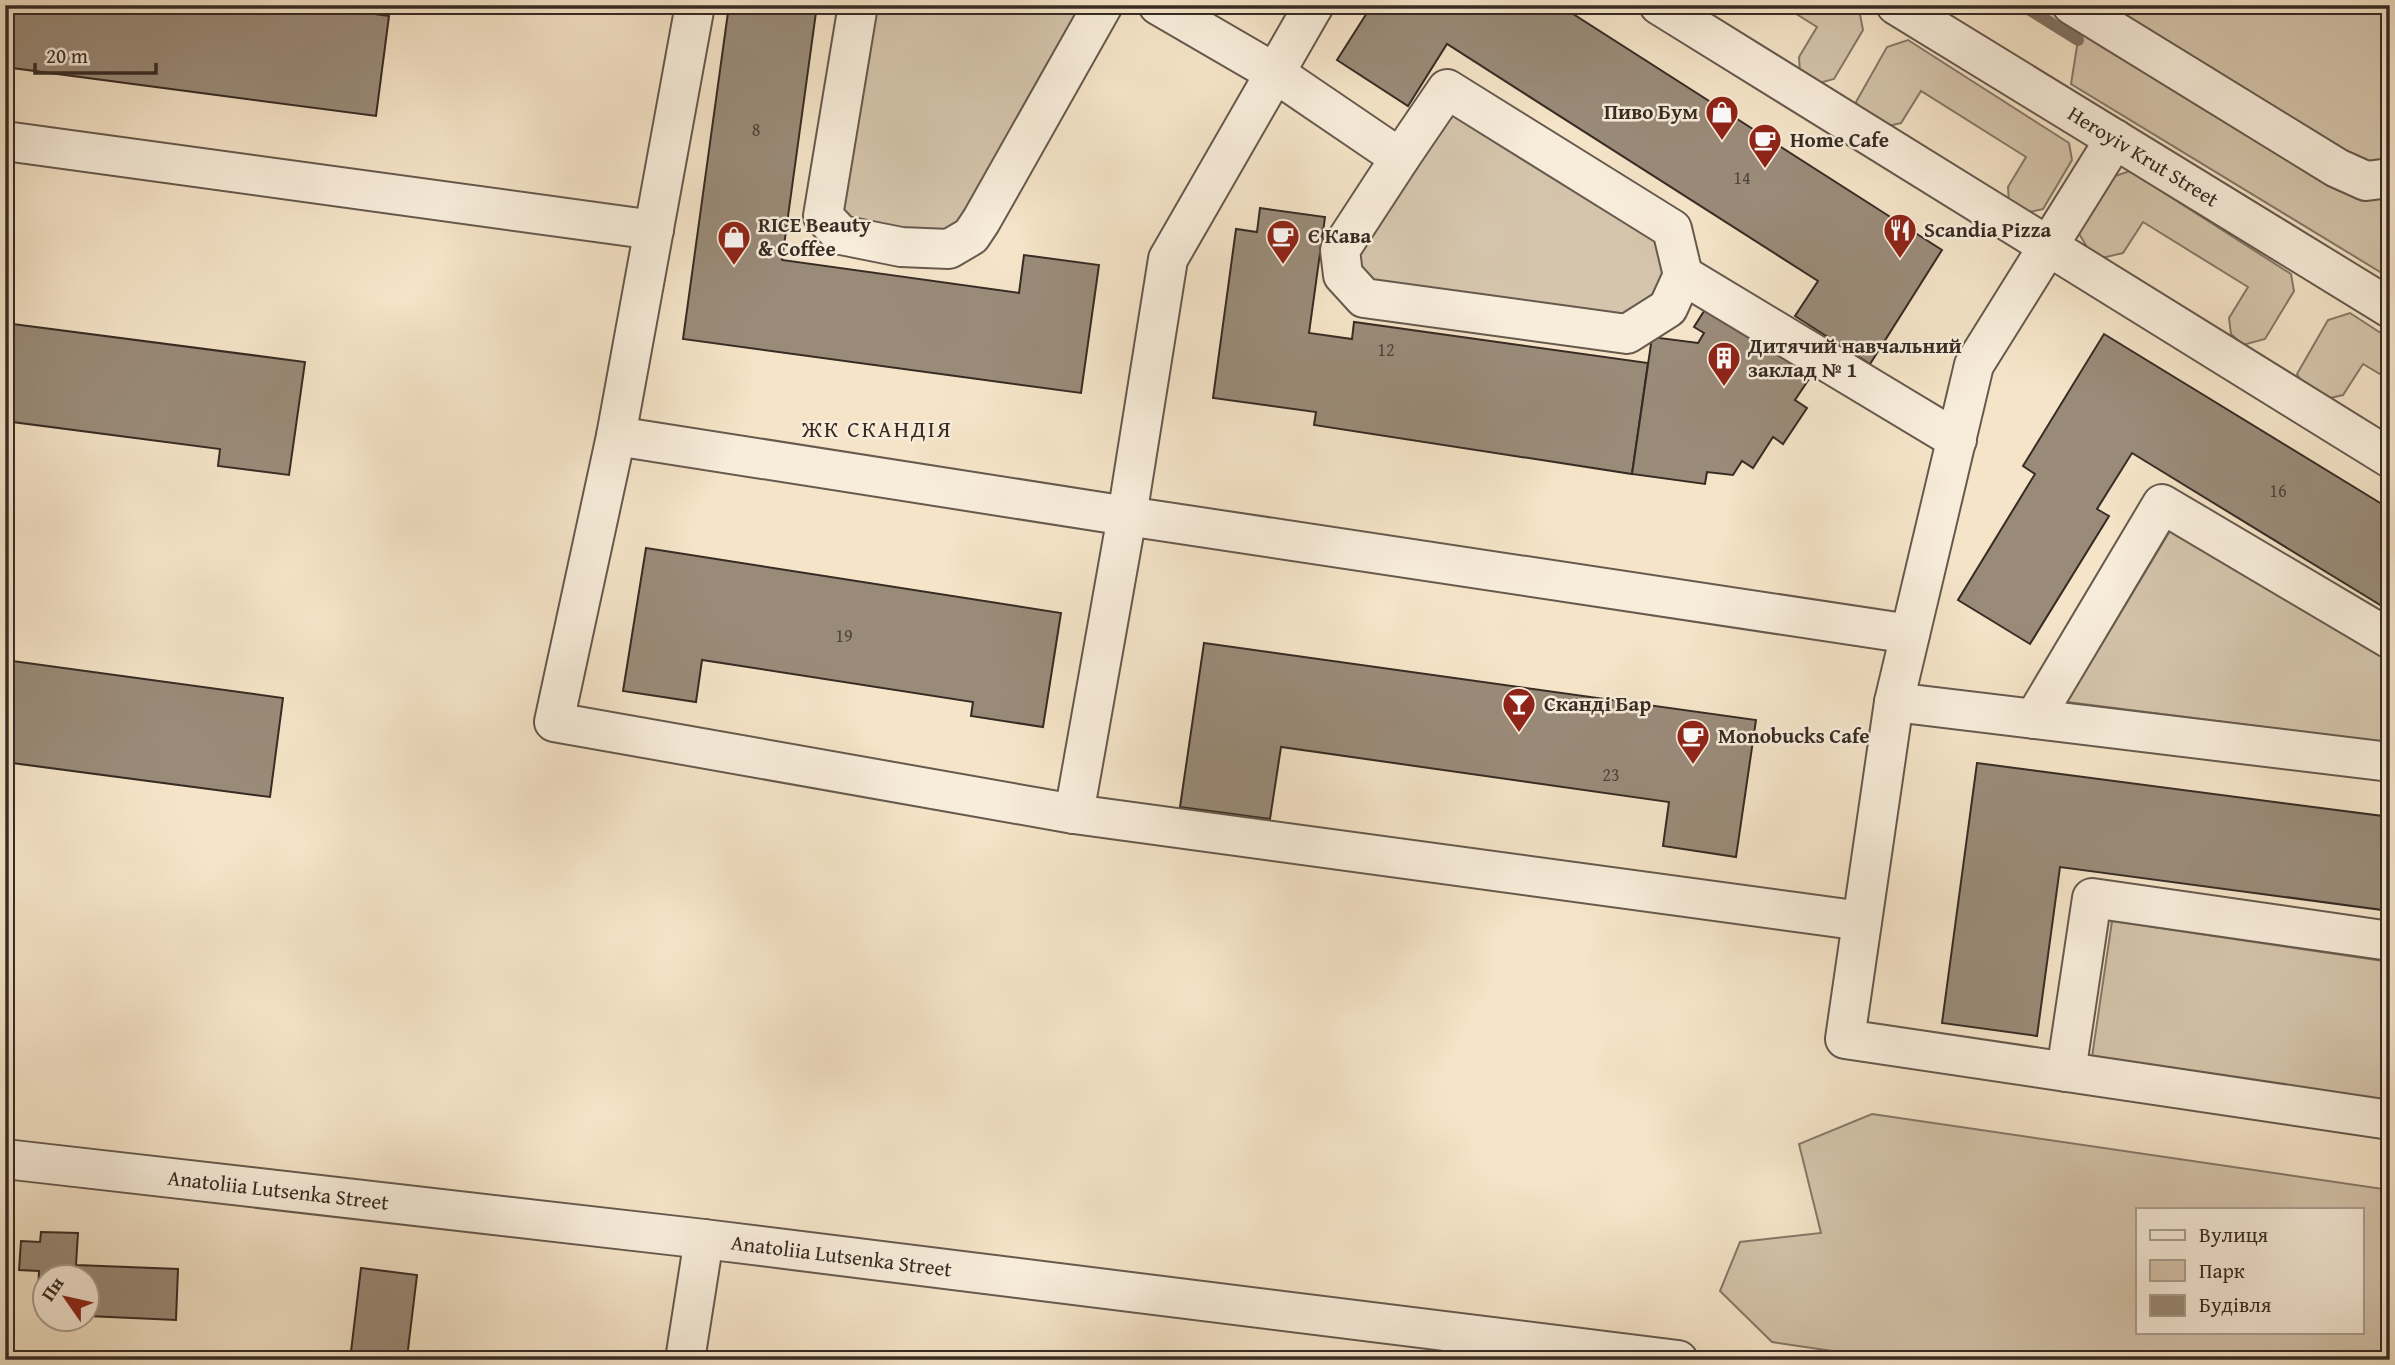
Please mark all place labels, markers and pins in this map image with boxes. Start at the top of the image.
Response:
shop icon: Пиво Бум [1703,93,1741,142]
place label: Пиво Бум [1604,96,1698,127]
cafe icon: Home Cafe [1746,121,1784,170]
place label: Home Cafe [1790,124,1889,155]
place label: RICE Beauty & Coffee [758,209,871,264]
restaurant icon: Scandia Pizza [1881,211,1919,260]
place label: Scandia Pizza [1924,214,2052,245]
cafe icon: Є Кава [1264,217,1302,266]
shop icon: RICE Beauty & Coffee [715,218,753,267]
place label: Є Кава [1308,220,1371,251]
place label: Дитячий навчальний заклад № 1 [1747,330,1962,385]
building icon: Дитячий навчальний заклад № 1 [1705,339,1743,388]
bar icon: Сканді Бар [1500,685,1538,734]
place label: Сканді Бар [1544,688,1651,719]
cafe icon: Monobucks Cafe [1674,717,1712,766]
place label: Monobucks Cafe [1718,720,1870,751]

